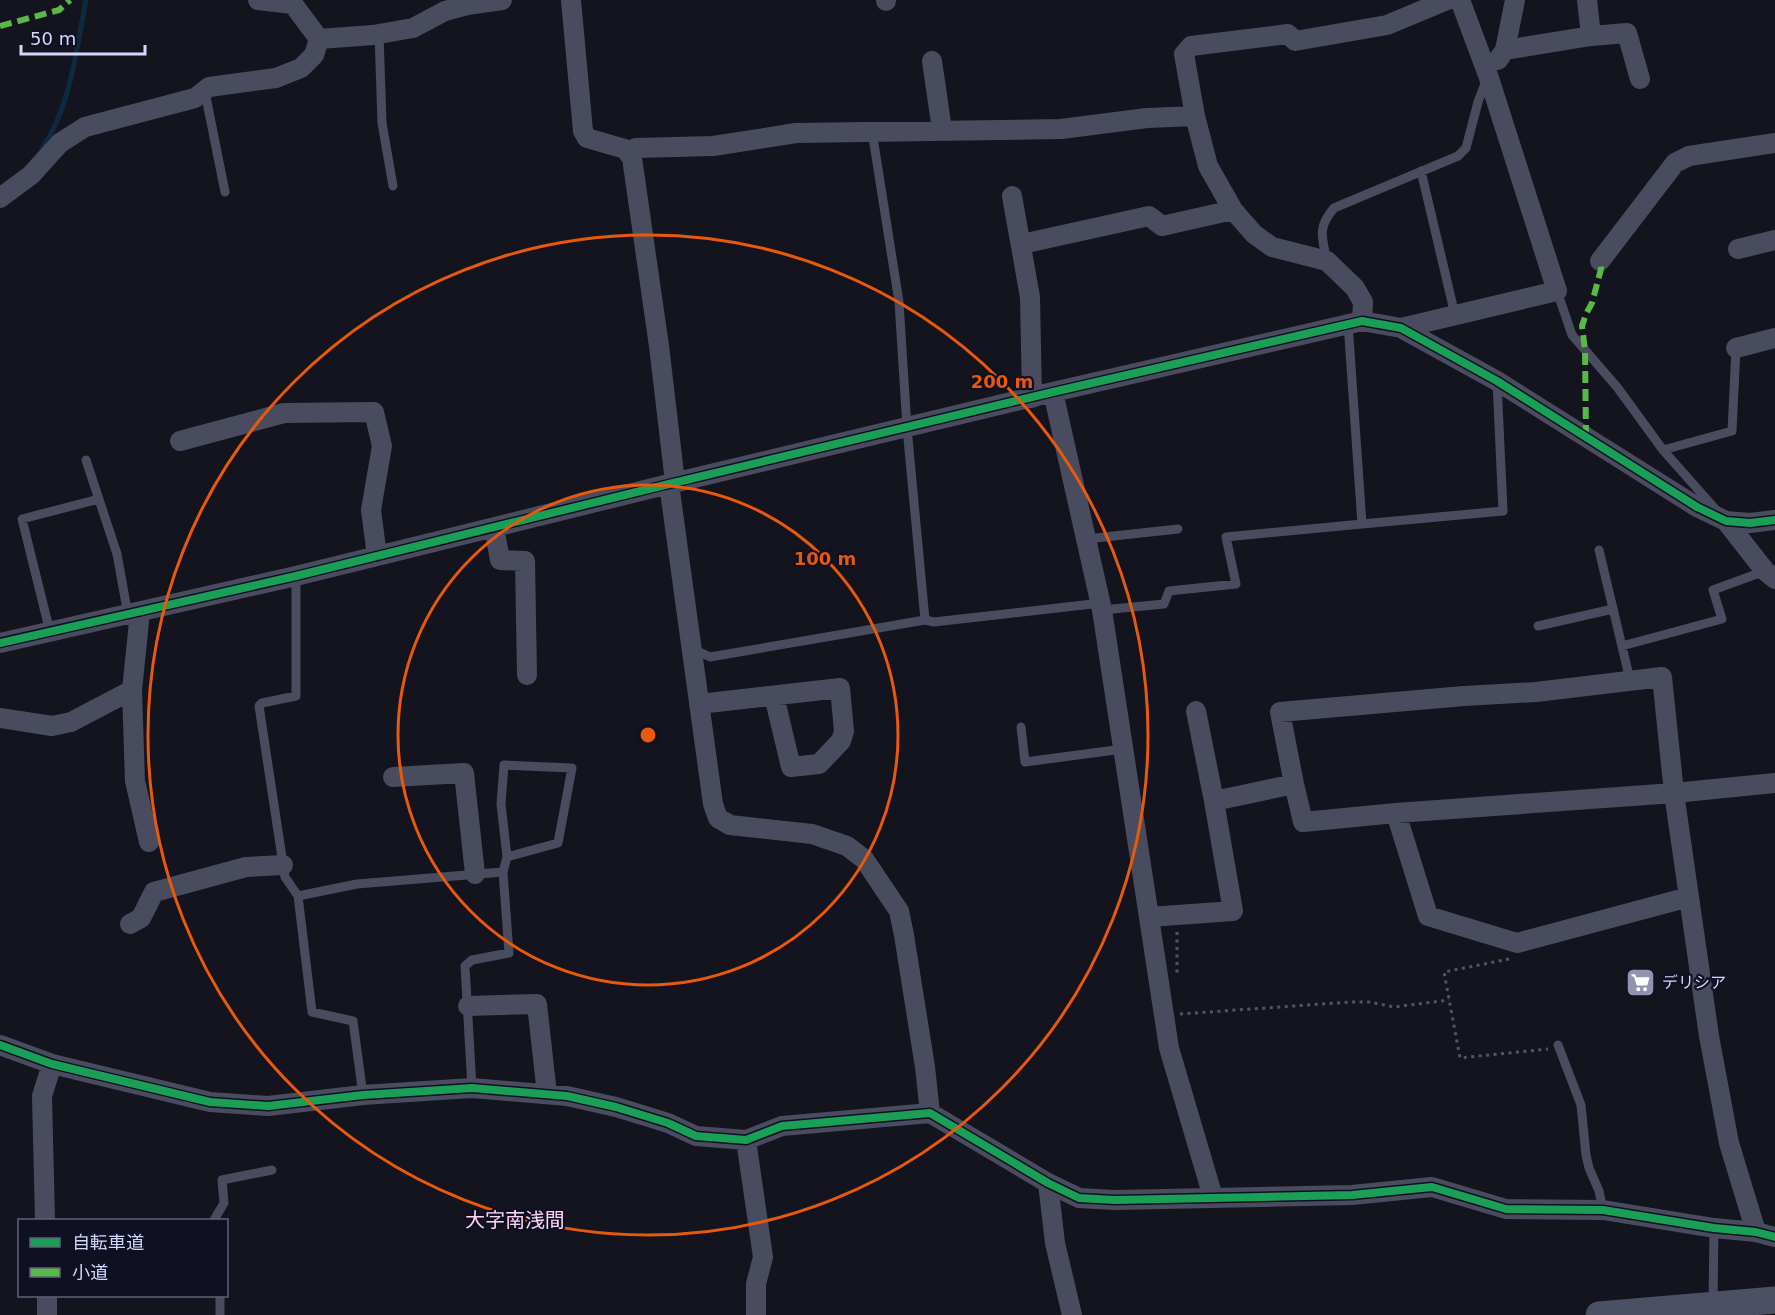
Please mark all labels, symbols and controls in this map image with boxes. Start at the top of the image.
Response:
scale bar [21,18,146,56]
text: 50 m [30,28,76,49]
text: 200 m [971,371,1033,392]
text: 100 m [794,548,856,569]
centre of rings [638,725,658,745]
supermarket icon: デリシア [1625,966,1657,998]
place label: デリシア [1662,973,1726,992]
district label: 大字南浅間 [465,1208,565,1232]
legend [18,1219,228,1297]
text: 自転車道 [72,1232,144,1253]
text: 小道 [72,1262,108,1283]

